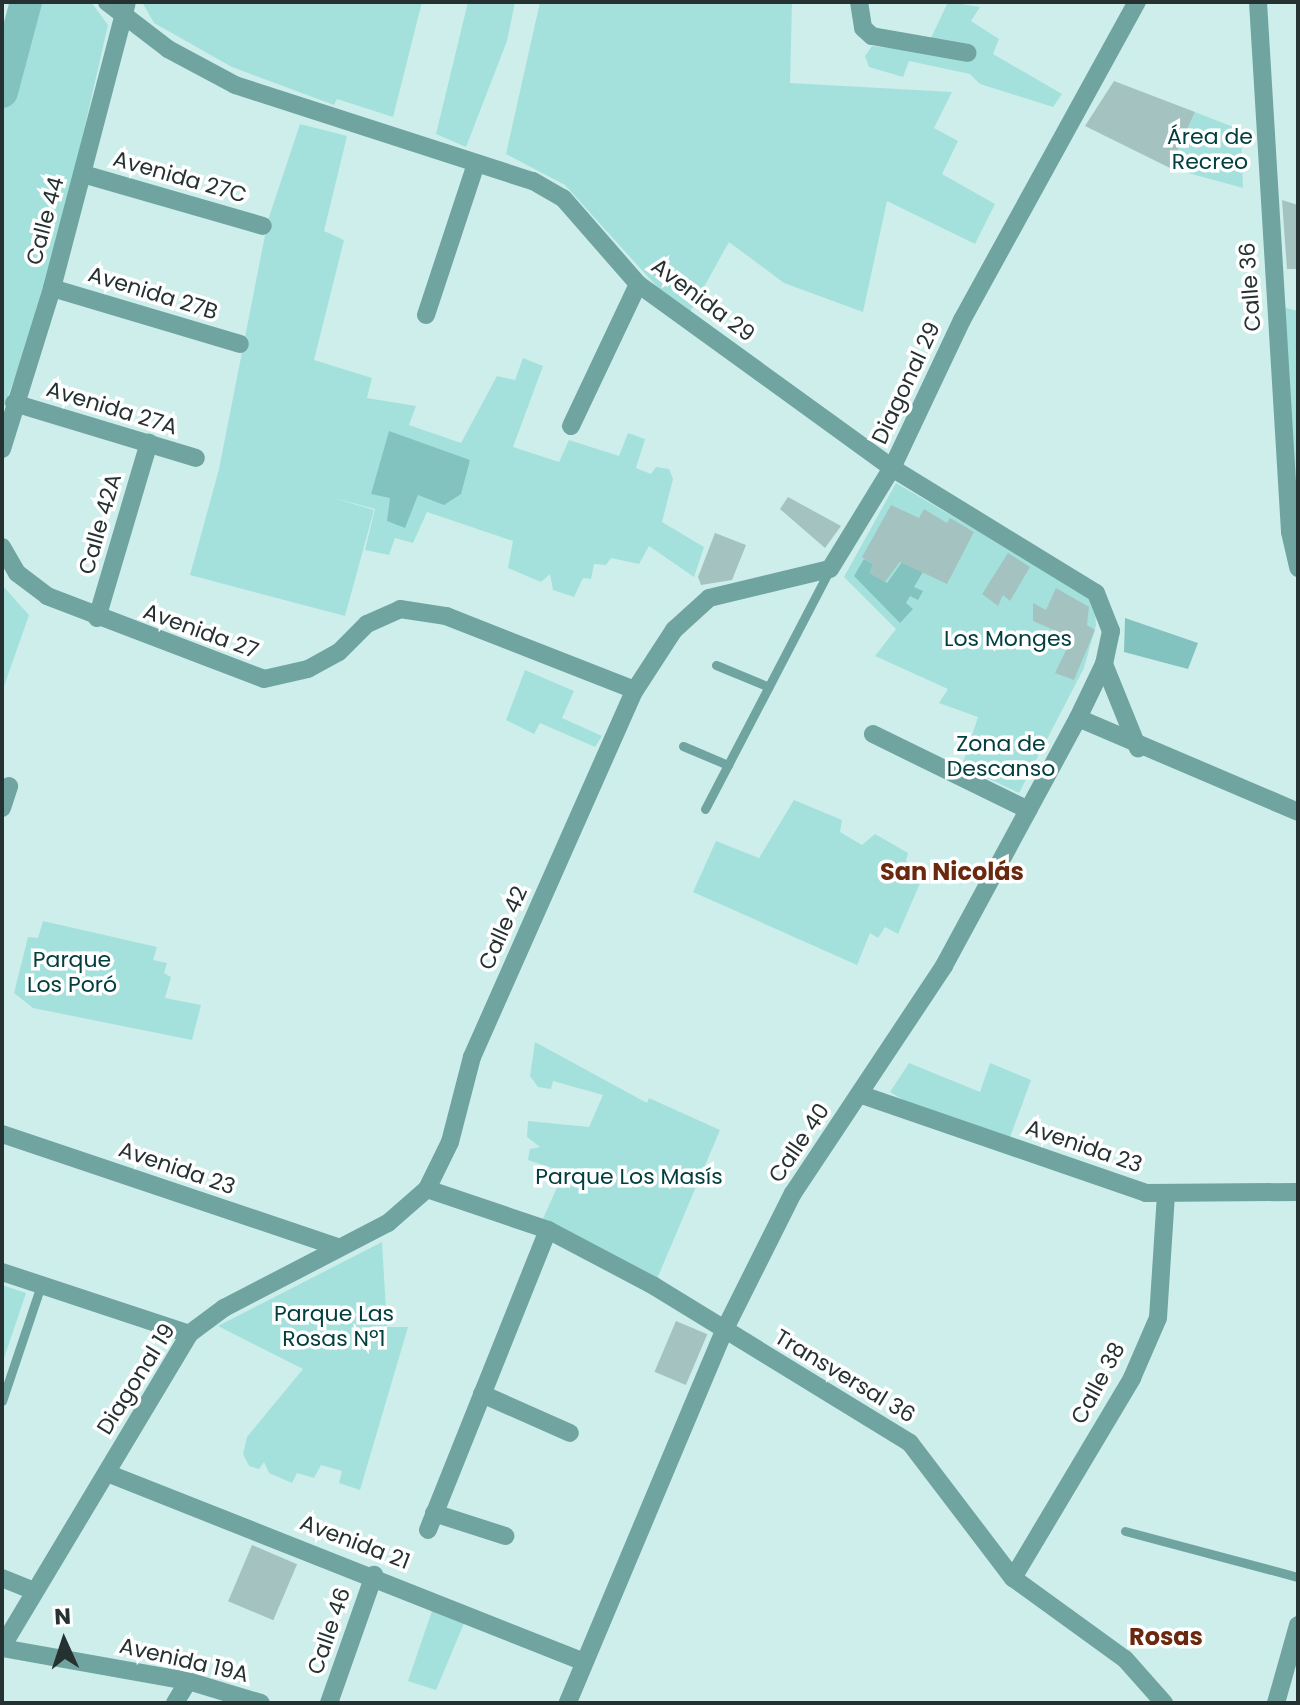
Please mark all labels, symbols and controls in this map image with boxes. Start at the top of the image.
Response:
park label: Área de Recreo [1167,123,1253,174]
street label: Avenida 27C [110,145,250,209]
street label: Calle 44 [21,174,69,268]
street label: Calle 36 [1234,242,1266,332]
street label: Avenida 29 [646,253,760,347]
street label: Avenida 27B [85,261,221,325]
street label: Diagonal 29 [866,318,946,448]
street label: Avenida 27A [43,376,181,440]
street label: Calle 42A [73,471,127,577]
street label: Avenida 27 [140,598,262,664]
park label: Los Monges [944,626,1072,652]
park label: Zona de Descanso [947,730,1055,782]
district label: San Nicolás [880,858,1024,886]
street label: Calle 42 [473,882,533,974]
park label: Parque Los Poró [27,946,117,998]
street label: Calle 40 [763,1098,835,1188]
street label: Avenida 23 [1022,1114,1146,1178]
street label: Avenida 23 [115,1136,239,1200]
park label: Parque Los Masís [535,1164,723,1190]
park label: Parque Las Rosas Nº1 [274,1300,394,1352]
street label: Diagonal 19 [91,1319,181,1439]
street label: Transversal 36 [770,1324,920,1428]
street label: Calle 38 [1065,1337,1131,1429]
street label: Avenida 21 [296,1509,414,1575]
street label: Calle 46 [302,1584,356,1678]
north arrow [24,1601,104,1681]
text: N [54,1601,72,1632]
district label: Rosas [1129,1623,1203,1651]
street label: Avenida 19A [117,1632,251,1688]

